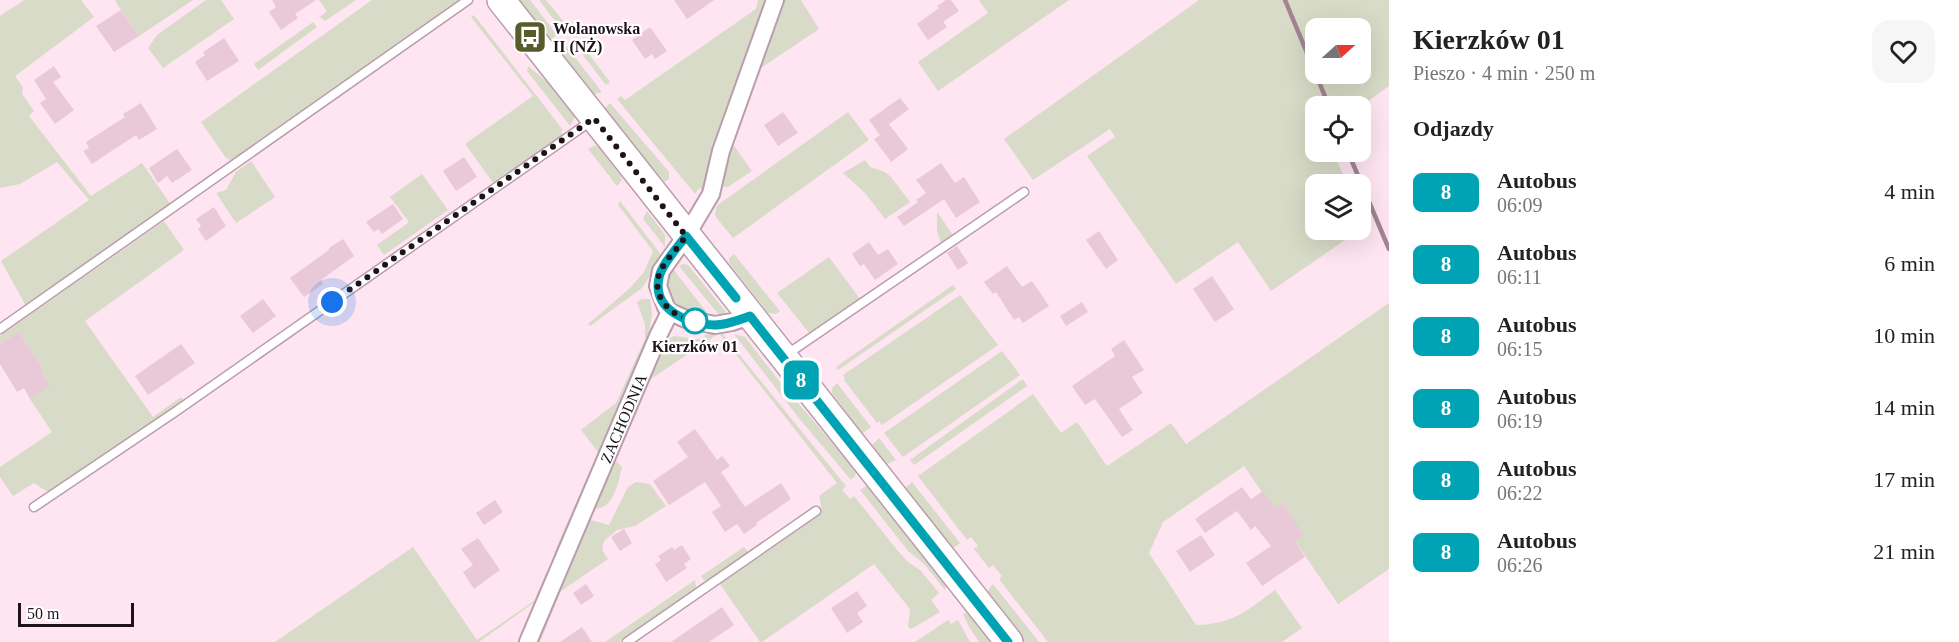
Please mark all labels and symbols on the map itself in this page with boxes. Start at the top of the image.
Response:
north arrow [1305,18,1371,84]
bus stop icon: Wolanowska II (NŻ) [512,19,548,55]
place label: Wolanowska II (NŻ) [553,20,640,56]
your location [317,287,347,317]
marker: Kierzków 01 [682,308,708,334]
place label: Kierzków 01 [652,338,738,355]
line badge: 8 [782,360,820,400]
street label: ZACHODNIA [597,371,650,466]
scale bar [18,600,134,628]

